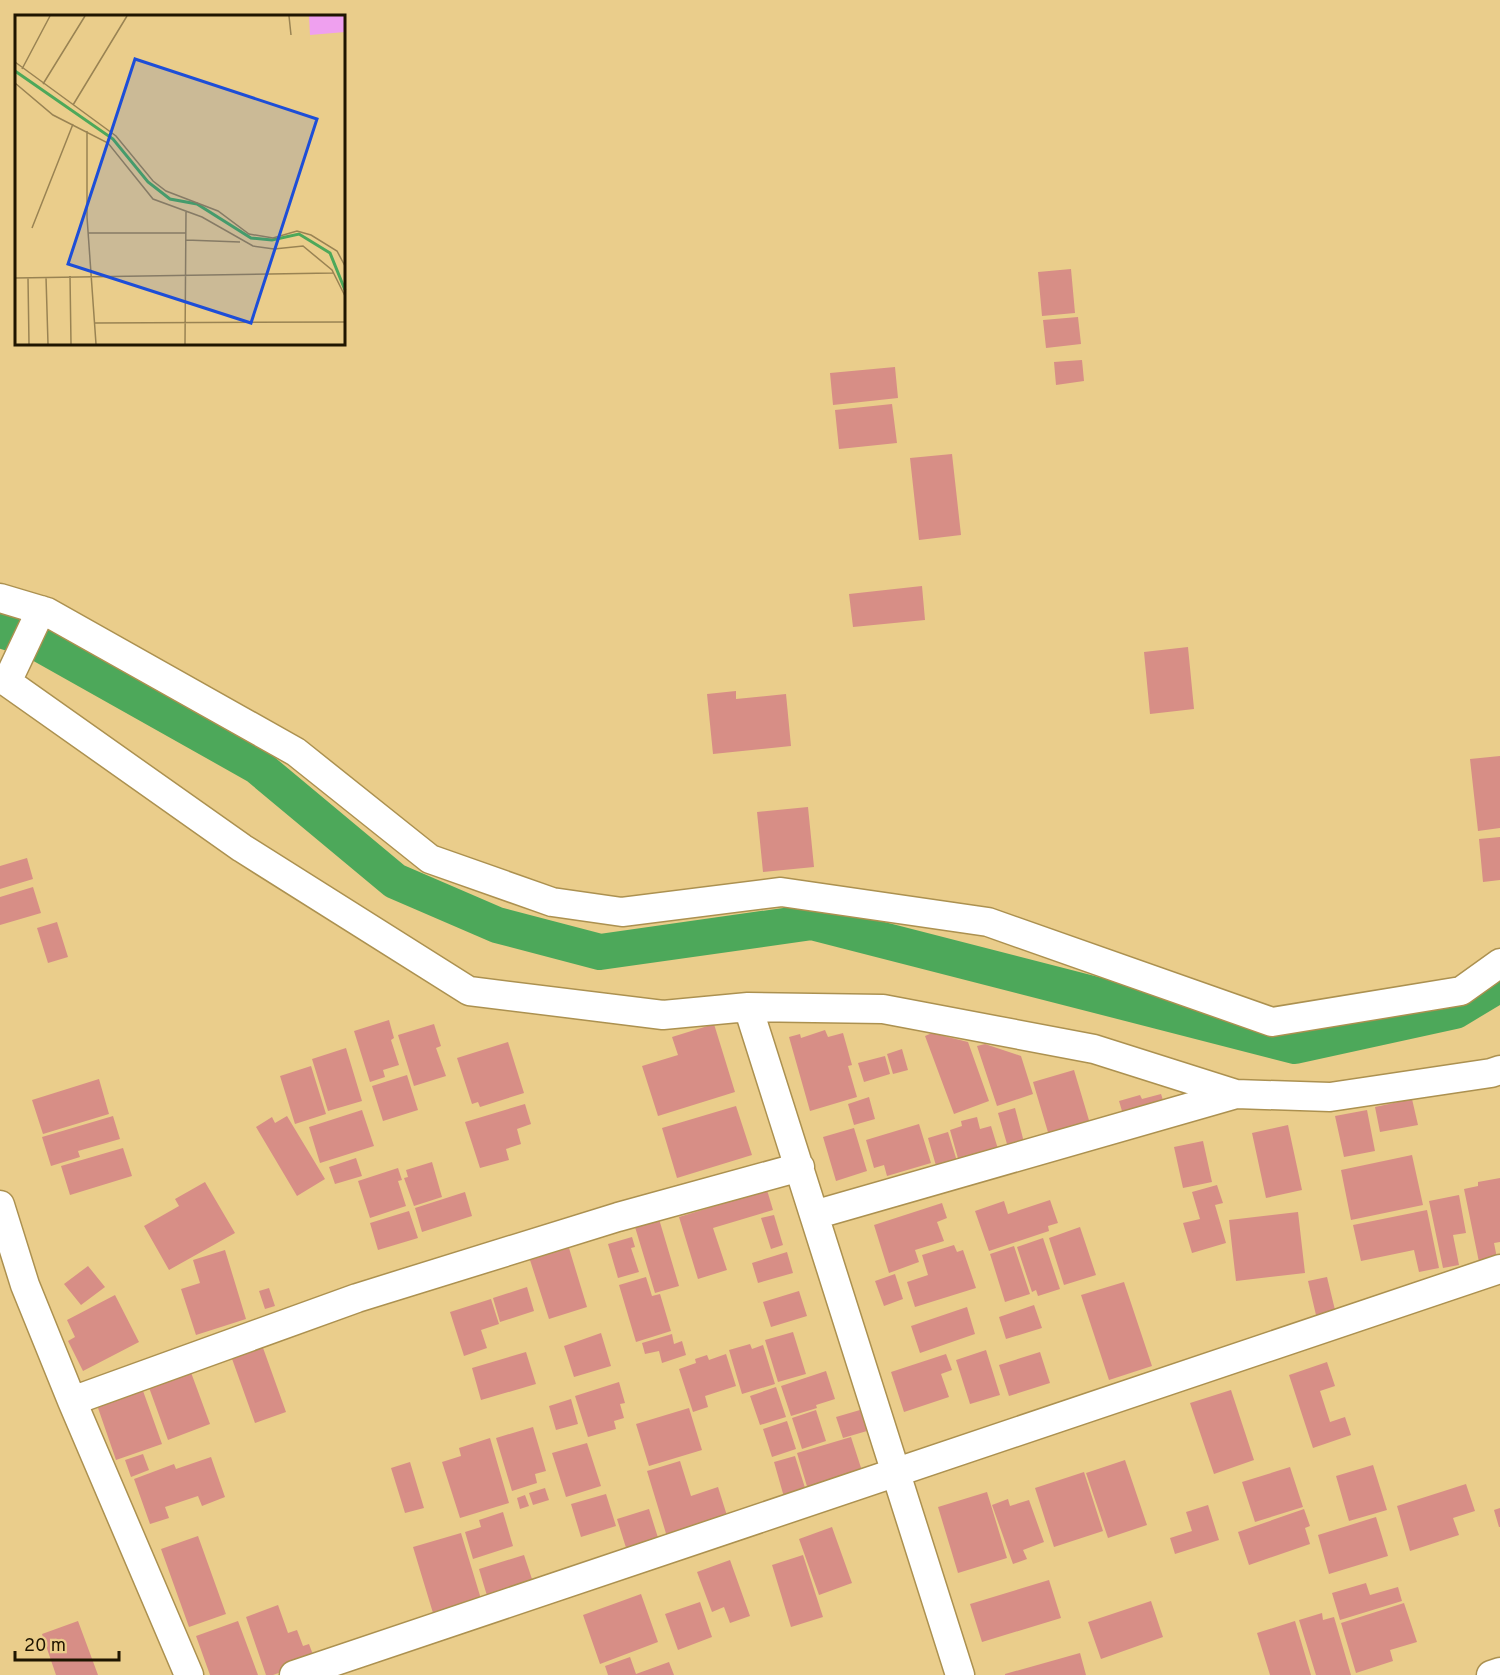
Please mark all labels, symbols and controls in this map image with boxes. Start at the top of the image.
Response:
inset map [15,15,345,345]
scale bar [15,1624,118,1662]
text: 20 m [24,1635,66,1658]

